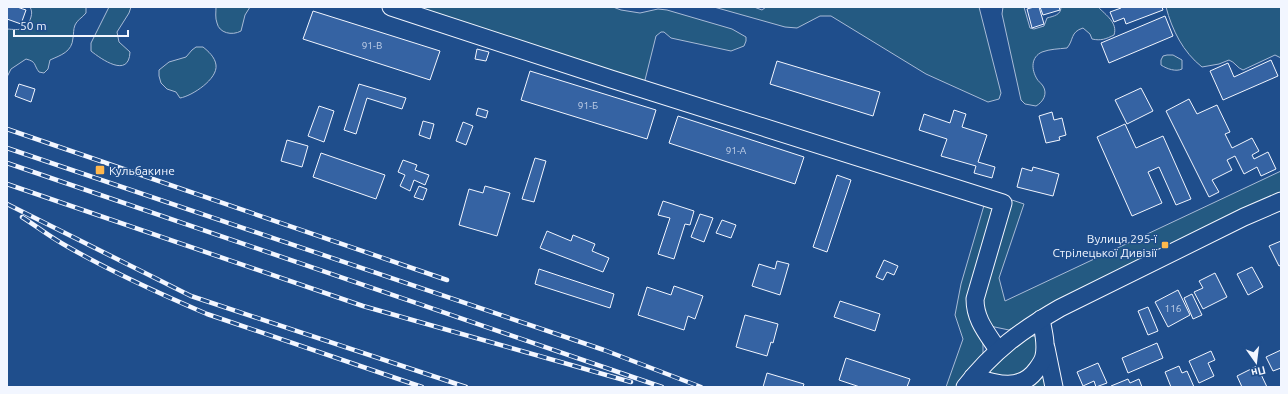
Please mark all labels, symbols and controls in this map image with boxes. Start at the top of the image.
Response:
scale bar [14,12,128,38]
text: 50 m [20,19,47,32]
house number: 91-В [362,40,382,51]
house number: 91-Б [578,100,598,111]
house number: 91-А [726,145,747,156]
marker: Кульбакине [94,164,106,176]
place label: Кульбакине [109,164,175,177]
place label: Вулиця 295-ї Стрілецької Дивізії [1053,232,1158,259]
marker: Вулиця 295-ї Стрілецької Дивізії [1160,240,1170,250]
house number: 116 [1165,303,1182,314]
north arrow [1236,342,1276,382]
text: Пн [1250,364,1267,379]

